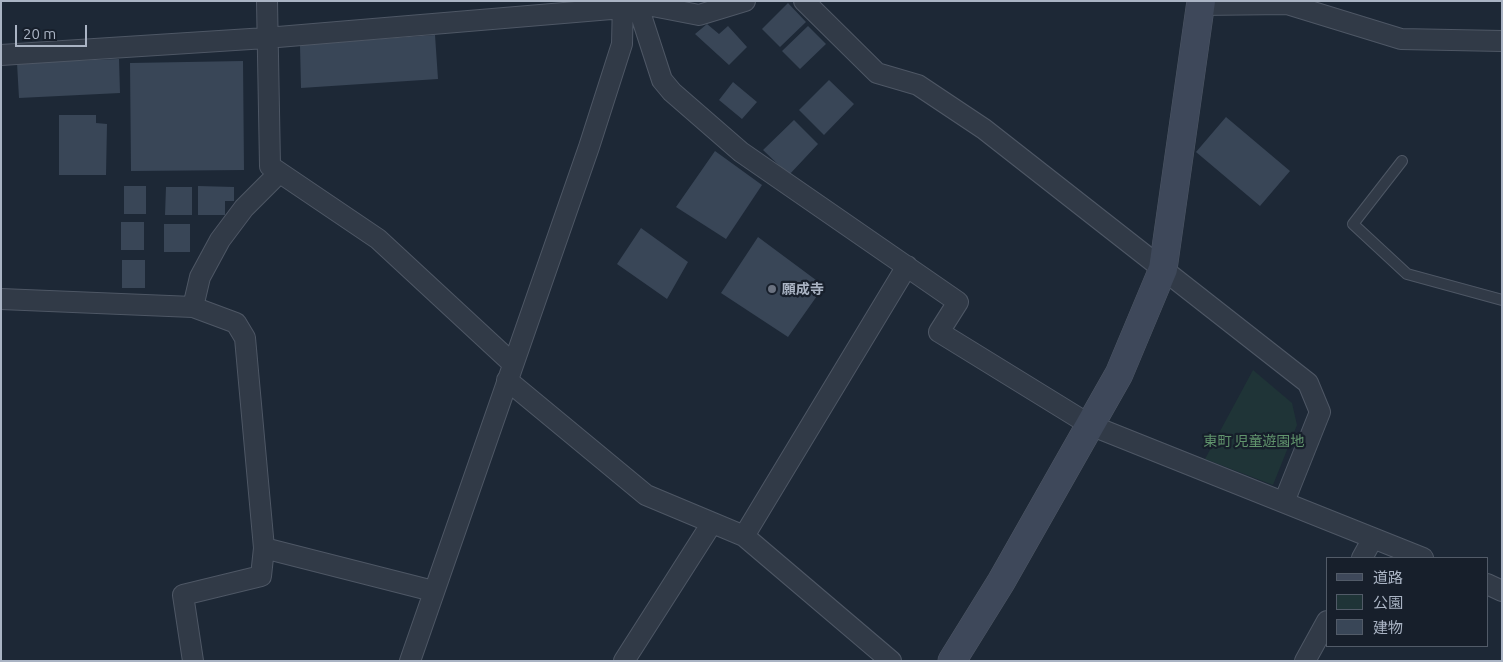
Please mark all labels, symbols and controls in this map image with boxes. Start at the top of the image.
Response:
scale bar [18,15,90,47]
text: 20 m [23,25,56,42]
place label: 願成寺 [782,281,824,297]
marker: 願成寺 [766,283,778,295]
park label: 東町 児童遊園地 [1203,433,1305,449]
legend [1326,557,1488,647]
text: 道路 [1373,569,1403,586]
text: 公園 [1373,594,1403,611]
text: 建物 [1373,619,1403,636]

